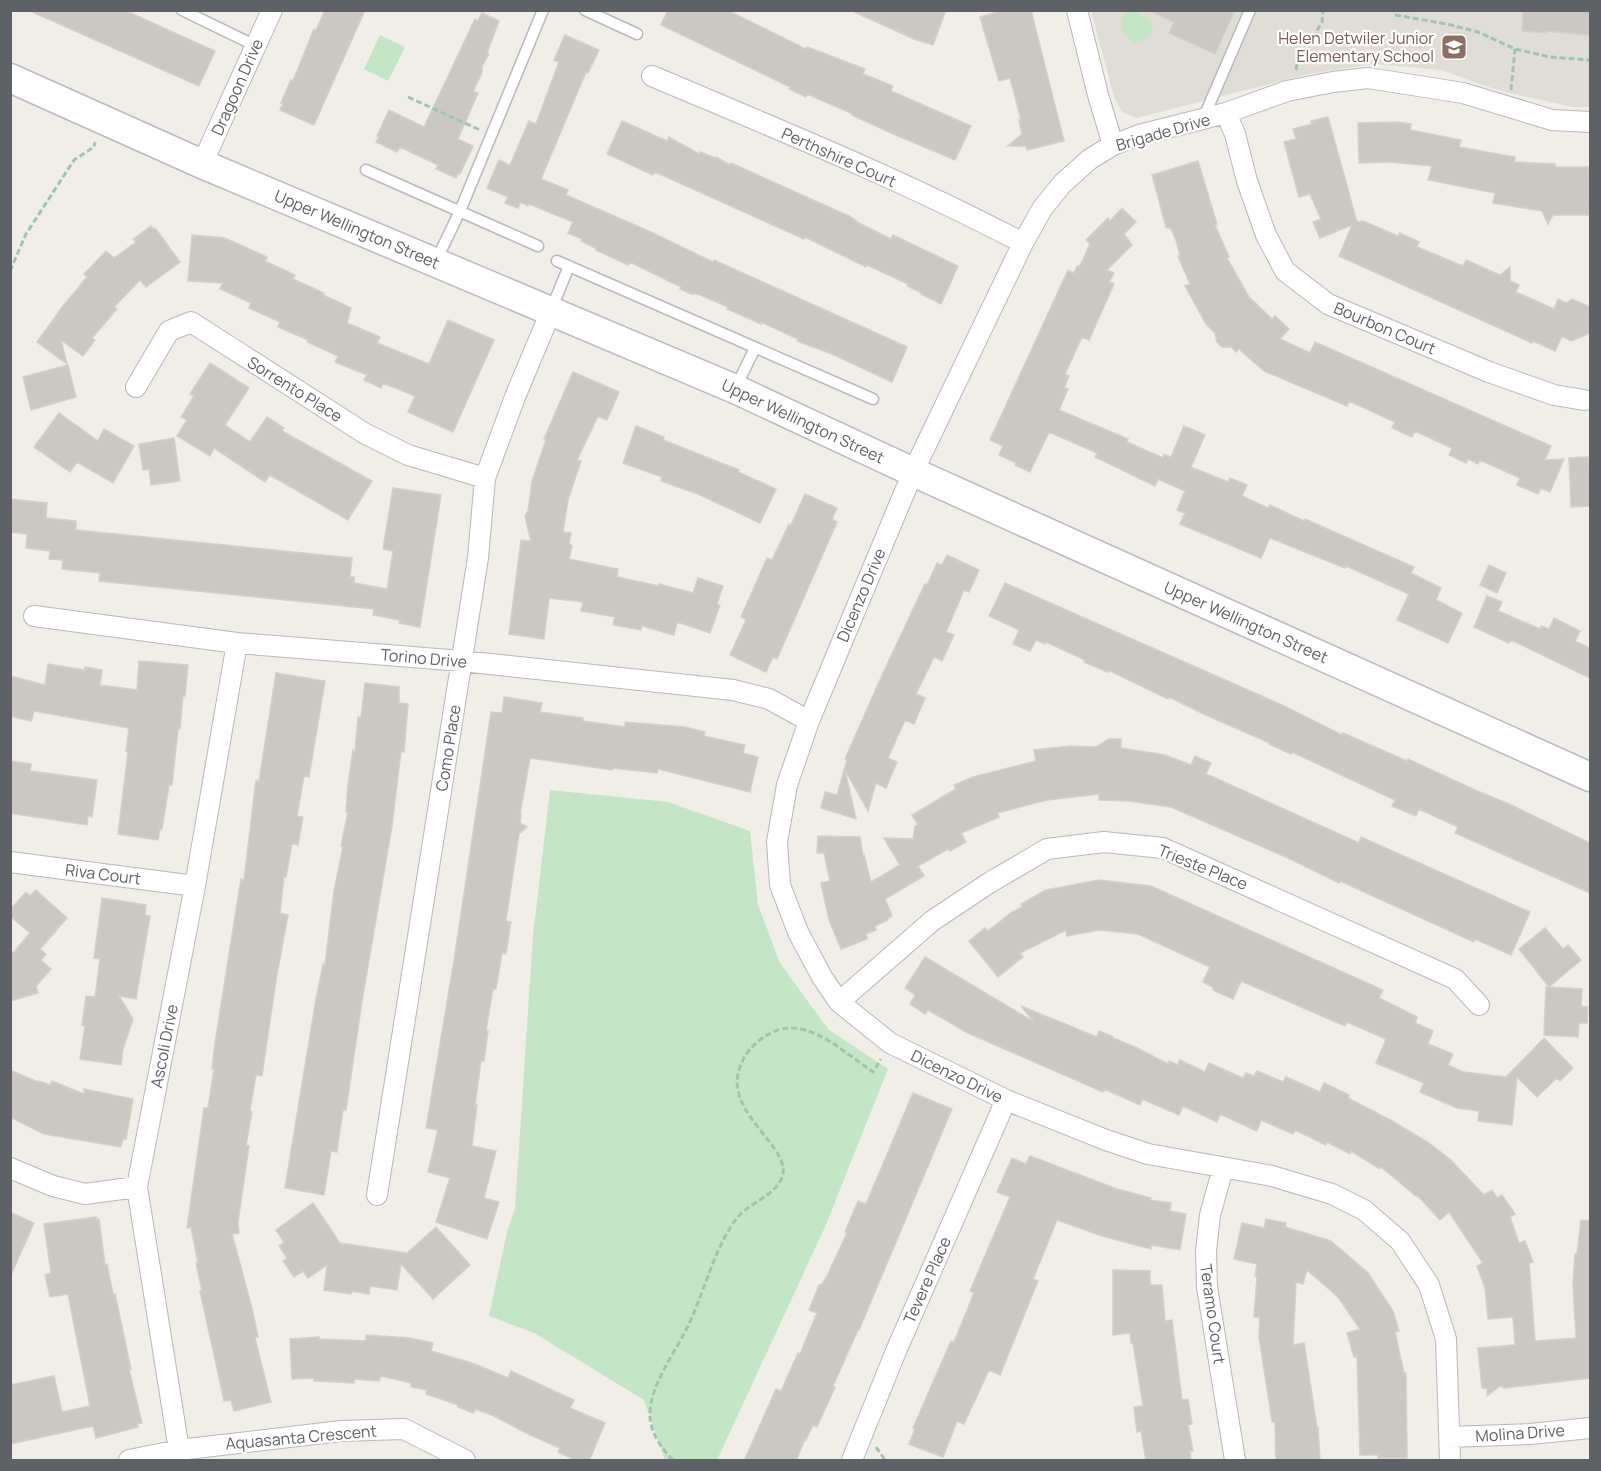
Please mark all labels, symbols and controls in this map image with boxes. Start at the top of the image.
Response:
place label: Helen Detwiler Junior Elementary School [1278,27,1434,67]
school or university icon: Helen Detwiler Junior Elementary School [1439,32,1469,62]
street label: Dragoon Drive [206,35,268,139]
street label: Brigade Drive [1113,108,1213,156]
street label: Perthshire Court [778,122,900,192]
street label: Upper Wellington Street [271,184,443,274]
street label: Bourbon Court [1331,297,1439,359]
street label: Sorrento Place [243,351,347,427]
street label: Upper Wellington Street [718,374,888,468]
street label: Dicenzo Drive [831,545,891,645]
street label: Upper Wellington Street [1161,576,1331,668]
street label: Torino Drive [380,643,468,673]
street label: Como Place [430,703,466,793]
street label: Trieste Place [1155,839,1251,895]
street label: Riva Court [64,858,142,890]
street label: Ascoli Drive [145,1002,183,1090]
street label: Dicenzo Drive [907,1044,1007,1108]
street label: Tevere Place [898,1233,956,1327]
street label: Teramo Court [1195,1263,1231,1365]
street label: Aquasanta Crescent [224,1419,378,1455]
street label: Molina Drive [1475,1419,1565,1447]

